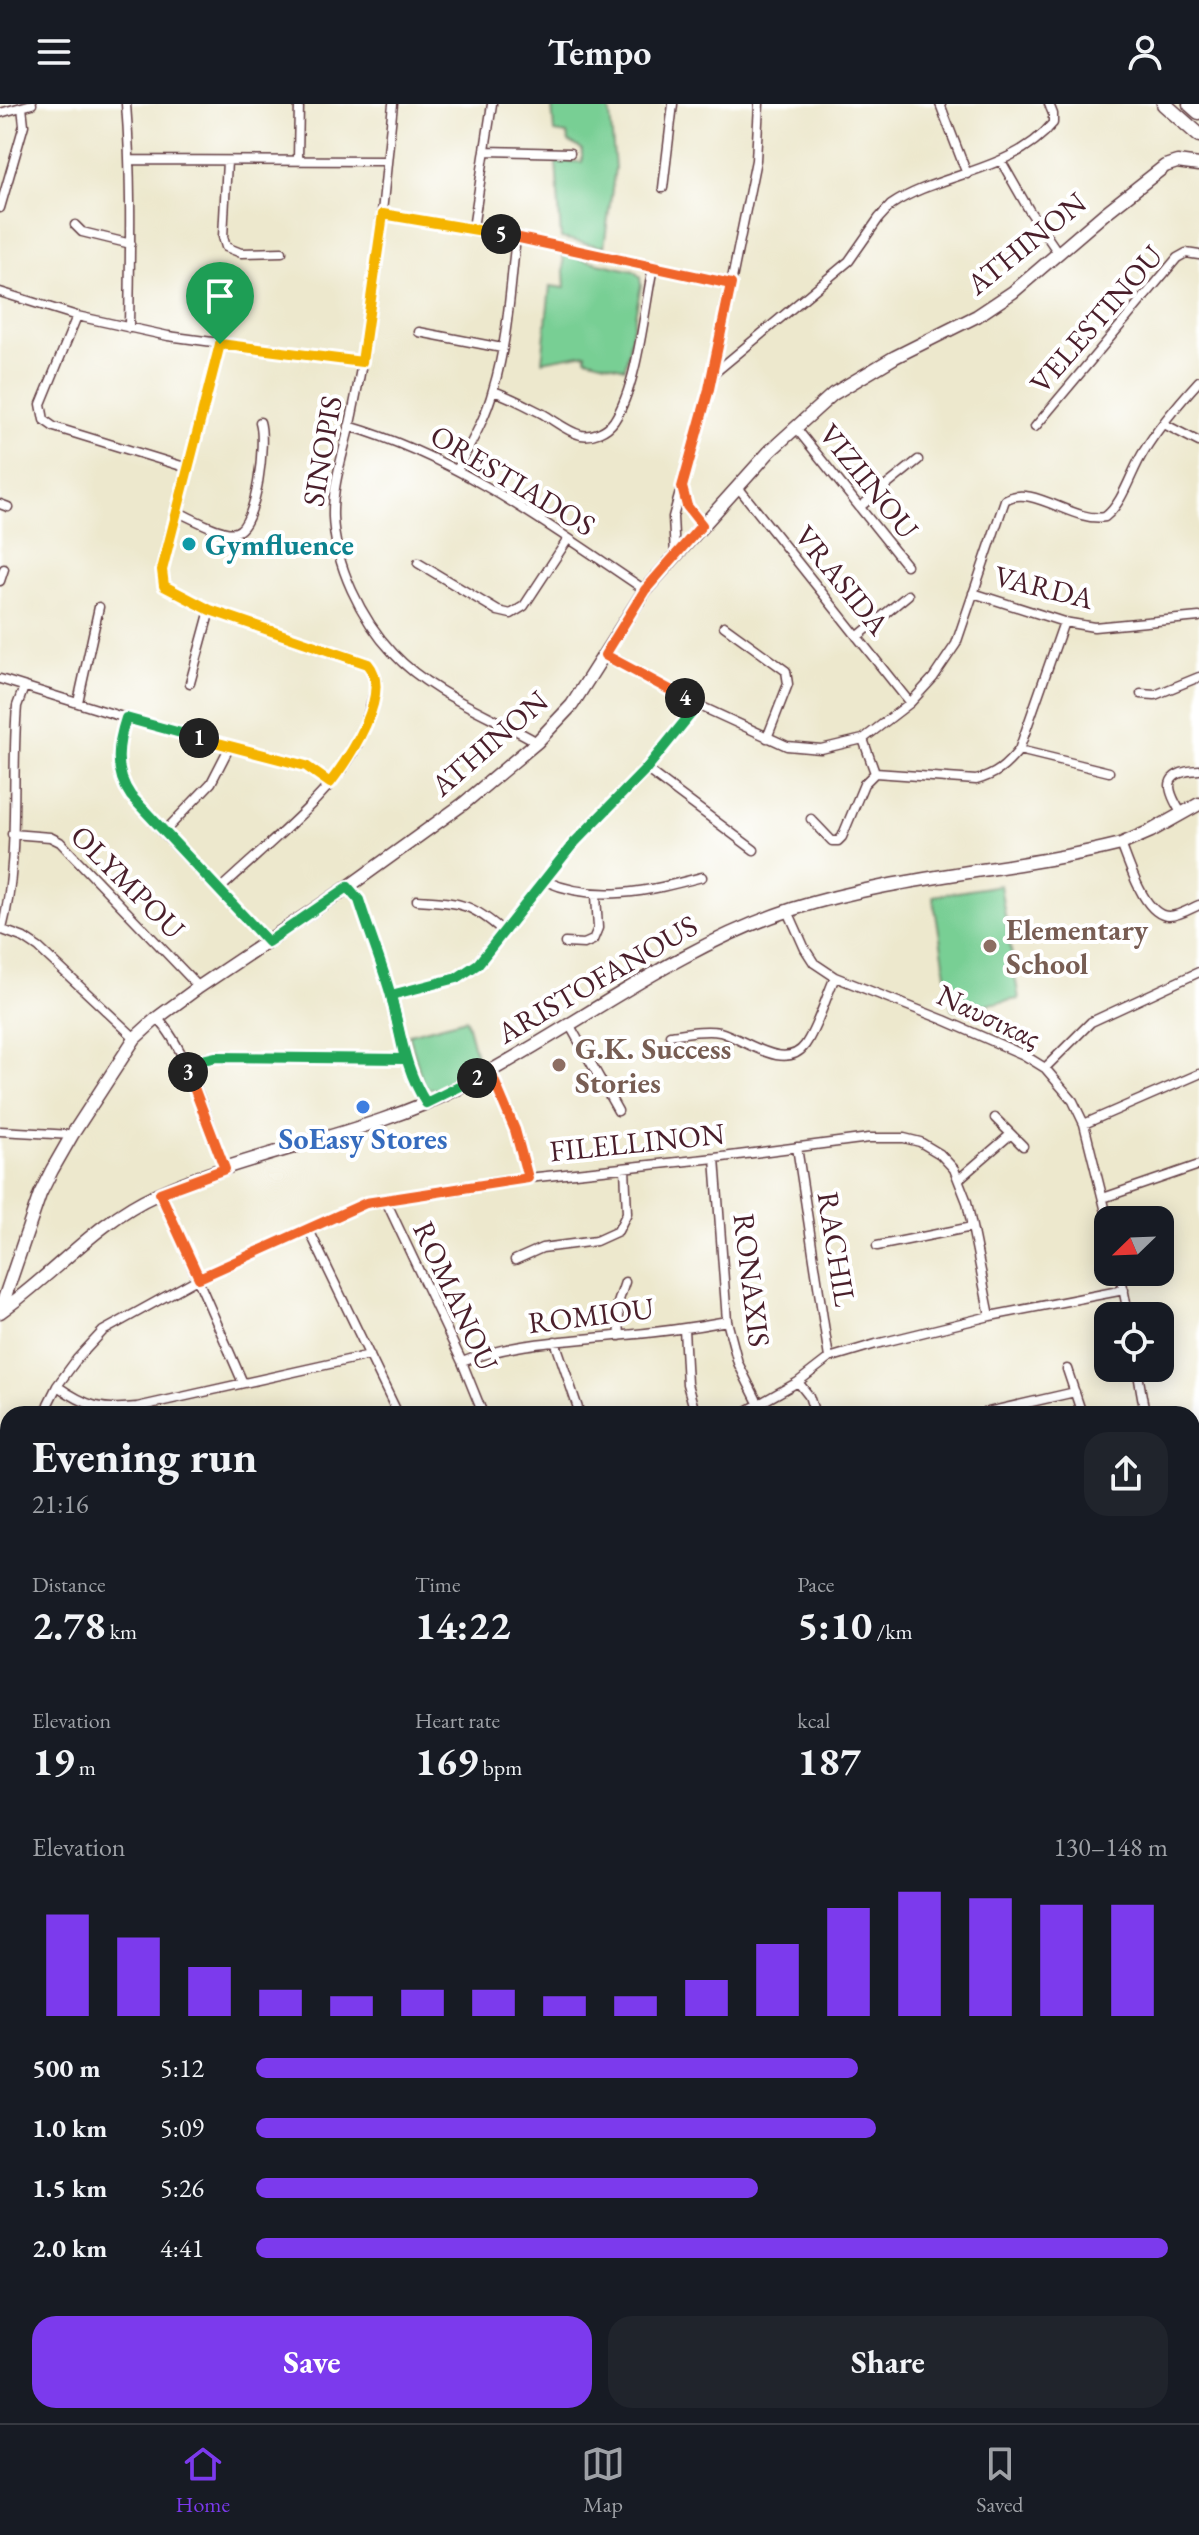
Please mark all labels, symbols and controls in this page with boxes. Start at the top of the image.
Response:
text: Tempo [548,29,651,76]
icon: menu [32,30,76,74]
icon: person [1123,30,1167,74]
street label: ATHINON [957,183,1094,304]
pin: 5 [481,214,521,254]
text: 5 [495,219,507,248]
street label: VELESTINOU [1021,237,1171,401]
pin [186,262,254,344]
icon: arrive [198,274,242,318]
street label: SINOPIS [293,393,351,509]
street label: ORESTIADOS [423,415,603,545]
street label: VIZIINOU [811,415,927,547]
street label: VRASIDA [786,517,898,643]
place label: Gymfluence [205,525,354,564]
marker: Gymfluence [180,535,198,553]
street label: VARDA [990,556,1098,618]
pin: 4 [665,678,705,718]
street label: ATHINON [422,681,556,805]
text: 4 [679,683,691,712]
pin: 1 [179,718,219,758]
text: 1 [193,723,205,752]
street label: OLYMPOU [62,816,194,948]
street label: ARISTOFANOUS [489,906,704,1053]
place label: Elementary School [1006,910,1149,983]
marker: Elementary School [981,937,999,955]
street label: Ναυσικας [931,975,1047,1057]
place label: G.K. Success Stories [575,1029,731,1102]
pin: 3 [168,1052,208,1092]
marker: G.K. Success Stories [550,1056,568,1074]
text: 3 [182,1057,194,1086]
pin: 2 [457,1058,497,1098]
text: 2 [471,1063,483,1092]
marker: SoEasy Stores [354,1098,372,1116]
street label: FILELLINON [548,1113,727,1171]
place label: SoEasy Stores [278,1119,448,1158]
street label: RACHIL [809,1189,865,1310]
north arrow [1094,1206,1174,1286]
map controls [1094,1206,1174,1382]
street label: RONAXIS [724,1211,780,1349]
street label: ROMANOU [404,1215,508,1377]
street label: ROMIOU [526,1288,656,1342]
button: locate [1094,1302,1174,1382]
text: Evening run [32,1428,257,1485]
button: share [1084,1432,1168,1516]
text: 21:16 [32,1487,88,1521]
text: Distance [32,1570,105,1599]
text: Time [415,1570,460,1599]
text: Pace [797,1570,834,1599]
text: 2.78 [32,1599,105,1651]
text: 14:22 [415,1599,511,1651]
text: 5:10 [797,1599,872,1651]
text: km [105,1617,137,1646]
text: /km [872,1617,913,1646]
text: Elevation [32,1706,111,1735]
text: Heart rate [415,1706,500,1735]
text: kcal [797,1706,830,1735]
text: 19 [32,1735,74,1787]
text: 169 [415,1735,478,1787]
text: 187 [797,1735,861,1787]
text: m [74,1753,96,1782]
text: bpm [478,1753,522,1782]
text: Elevation [32,1830,126,1864]
text: 130–148 m [1053,1830,1168,1864]
text: 500 m [32,2051,100,2085]
text: 5:12 [160,2051,204,2085]
text: 1.0 km [32,2111,107,2145]
text: 5:09 [160,2111,204,2145]
text: 1.5 km [32,2171,107,2205]
text: 5:26 [160,2171,204,2205]
text: 2.0 km [32,2231,107,2265]
text: 4:41 [160,2231,204,2265]
button: Save [32,2316,592,2408]
button: Share [608,2316,1168,2408]
tab: Home [176,2442,230,2519]
tab: Map [581,2442,625,2519]
tab: Saved [976,2442,1023,2519]

